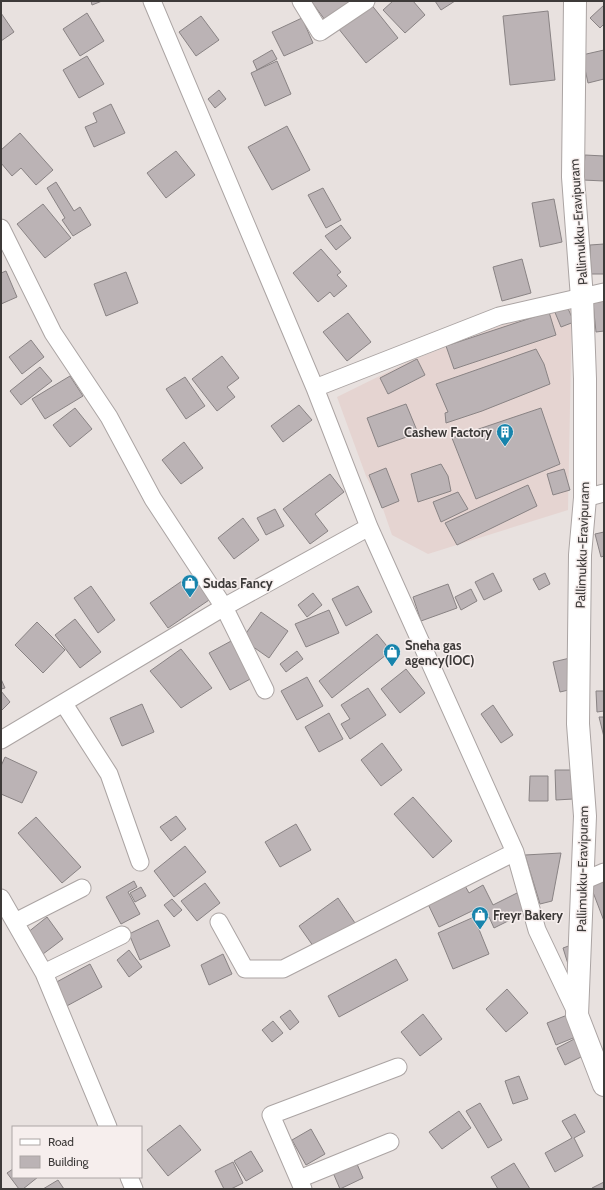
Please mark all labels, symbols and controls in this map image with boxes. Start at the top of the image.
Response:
street label: Pallimukku-Eravipuram [566,158,590,286]
building icon: Cashew Factory [495,422,515,447]
place label: Cashew Factory [404,424,492,440]
street label: Pallimukku-Eravipuram [572,481,592,609]
shop icon: Sudas Fancy [180,573,200,598]
place label: Sudas Fancy [203,575,273,591]
place label: Sneha gas agency(IOC) [405,637,475,668]
shop icon: Sneha gas agency(IOC) [382,642,402,667]
street label: Pallimukku-Eravipuram [573,806,591,932]
shop icon: Freyr Bakery [470,905,490,930]
place label: Freyr Bakery [493,907,563,923]
legend [12,1126,142,1178]
text: Road [48,1134,74,1149]
text: Building [48,1154,90,1169]

